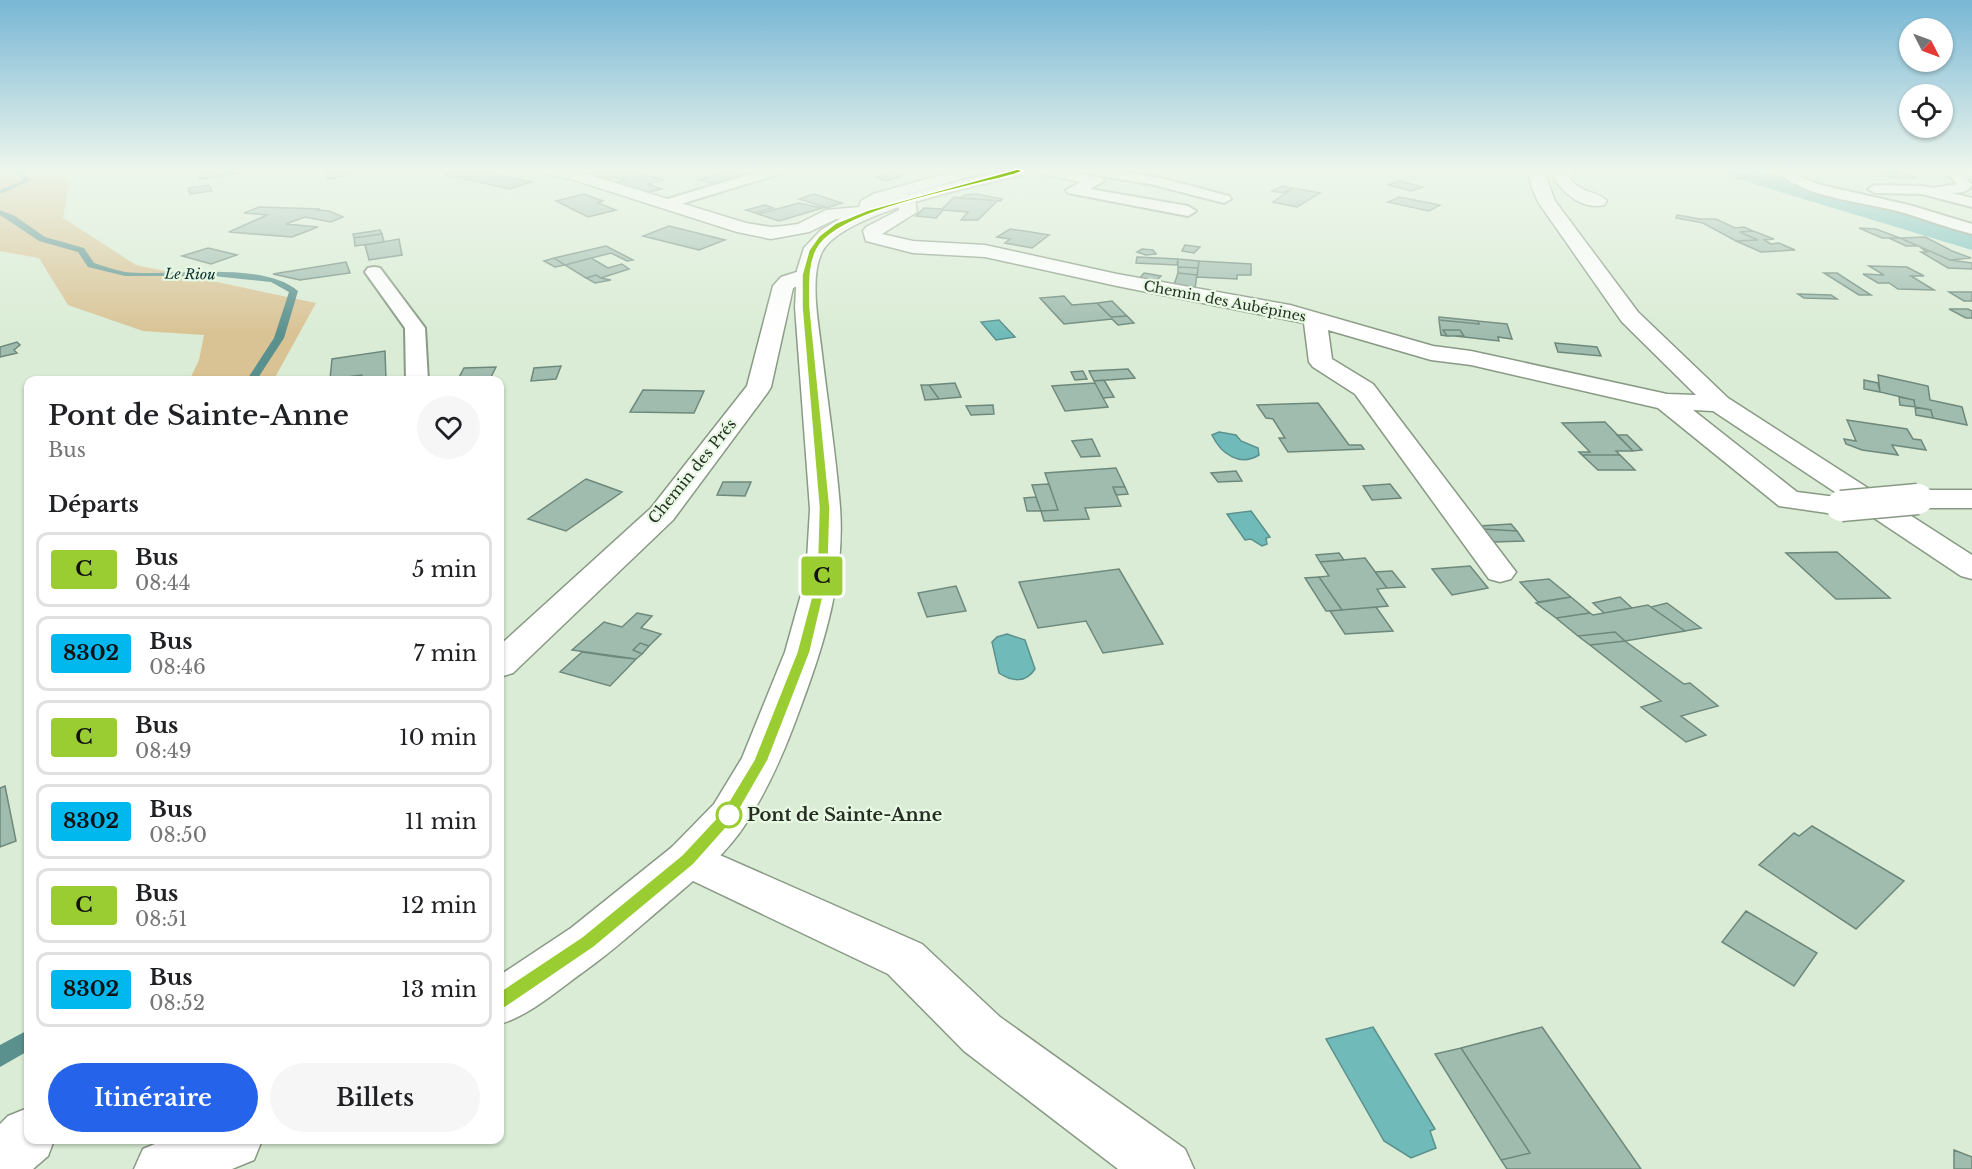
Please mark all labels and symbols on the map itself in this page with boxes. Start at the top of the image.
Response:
north arrow [1899,18,1953,72]
water label: Le Riou [163,265,216,283]
street label: Chemin des Aubépines [1142,276,1308,326]
street label: Chemin des Prés [644,415,740,527]
line badge: C [802,556,842,596]
marker: Pont de Sainte-Anne [716,802,742,828]
place label: Pont de Sainte-Anne [747,804,942,826]

